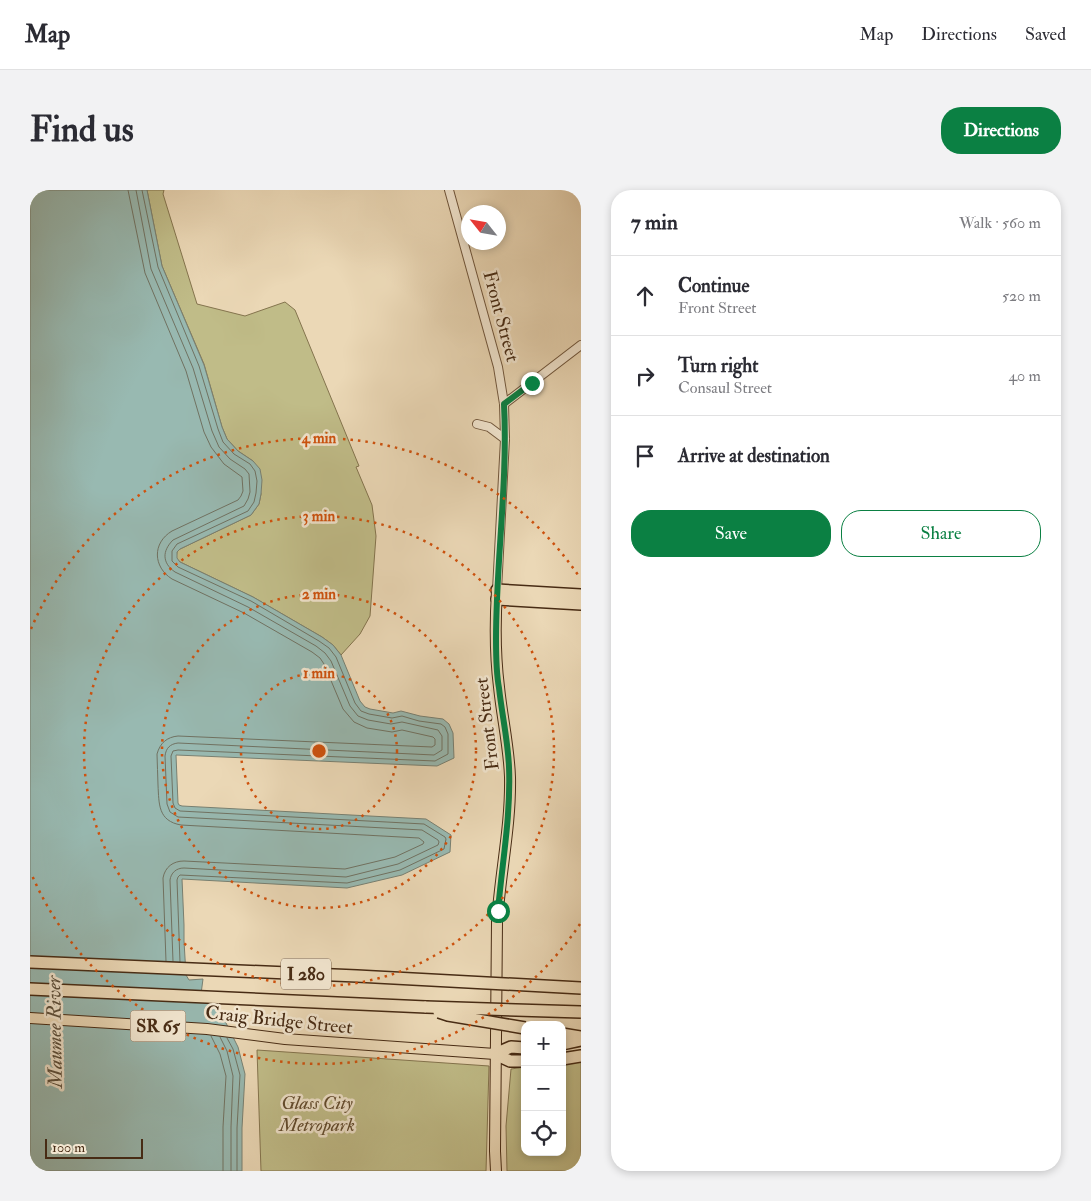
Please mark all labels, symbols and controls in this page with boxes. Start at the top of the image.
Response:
text: Map [25,19,70,50]
text: Map [860,23,893,46]
text: Directions [921,23,997,46]
text: Saved [1025,23,1066,46]
button: Directions [941,107,1061,154]
text: Find us [30,108,134,152]
north arrow [461,205,506,250]
text: 7 min [631,209,678,236]
text: Walk · 560 m [959,213,1041,233]
street label: Front Street [477,268,525,364]
text: Continue [678,274,749,298]
icon: ahead [631,282,659,310]
text: 520 m [1002,286,1041,306]
text: Front Street [678,298,757,318]
text: Turn right [678,354,758,378]
icon: right [631,362,659,390]
text: 40 m [1008,366,1041,386]
route end [521,372,544,395]
text: Consaul Street [678,378,772,398]
text: 4 min [301,429,337,448]
icon: arrive [631,442,659,470]
text: Arrive at destination [678,444,830,468]
text: 3 min [303,507,335,526]
button: Save [631,510,831,557]
button: Share [841,510,1041,557]
text: 2 min [302,585,336,604]
text: 1 min [303,664,335,683]
street label: Front Street [469,676,505,772]
centre of rings [310,742,328,760]
route start [487,900,510,923]
road number: I 280 [281,959,331,990]
water label: Maumee River [41,974,68,1089]
street label: Craig Bridge Street [204,1000,354,1040]
road number: SR 65 [130,1010,186,1041]
map controls [521,1021,566,1156]
button: + [521,1021,566,1066]
button: − [521,1066,566,1111]
park label: Glass City Metropark [278,1091,355,1137]
button: locate [521,1111,566,1156]
scale bar [45,1136,142,1159]
text: 100 m [52,1139,85,1156]

